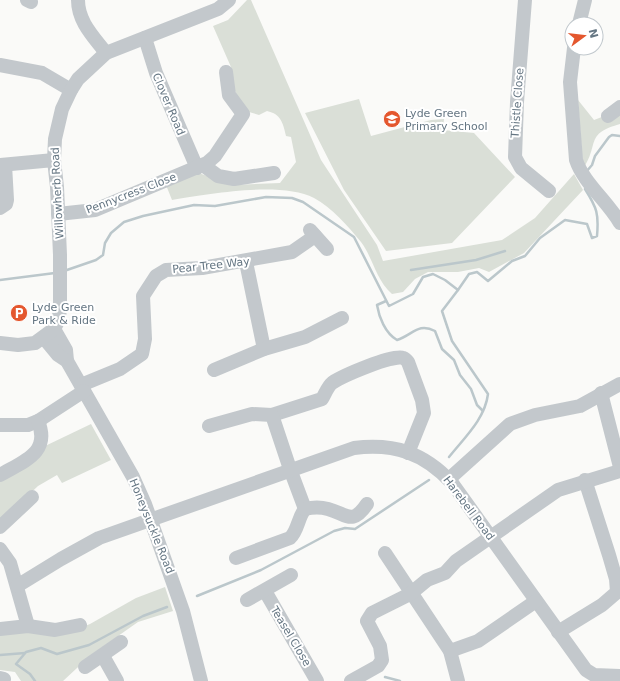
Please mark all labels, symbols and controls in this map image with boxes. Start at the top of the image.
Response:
north arrow [564,16,604,56]
text: N [586,27,601,40]
street label: Thistle Close [509,67,526,139]
street label: Clover Road [150,71,187,137]
place label: Lyde Green Primary School [405,107,488,133]
school or university icon: Lyde Green Primary School [382,109,402,129]
street label: Willowherb Road [49,147,66,239]
street label: Pennycress Close [84,170,178,217]
street label: Pear Tree Way [172,255,251,276]
place label: Lyde Green Park & Ride [32,301,96,327]
parking icon: Lyde Green Park & Ride [9,303,29,323]
street label: Harebell Road [440,474,497,543]
street label: Honeysuckle Road [127,477,177,576]
street label: Teasel Close [267,603,314,669]

